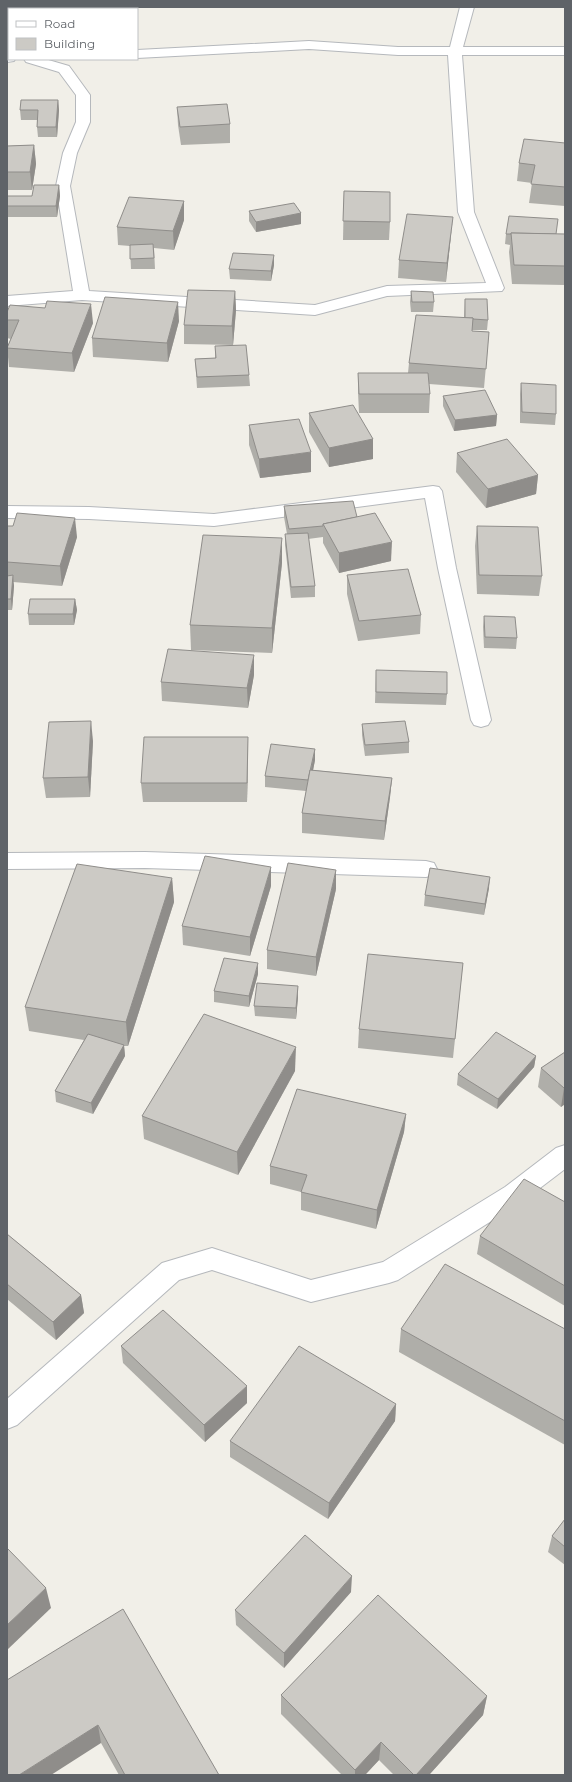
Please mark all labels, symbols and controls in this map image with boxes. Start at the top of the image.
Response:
legend [8,8,138,60]
text: Road [44,16,75,31]
text: Building [44,36,95,51]

